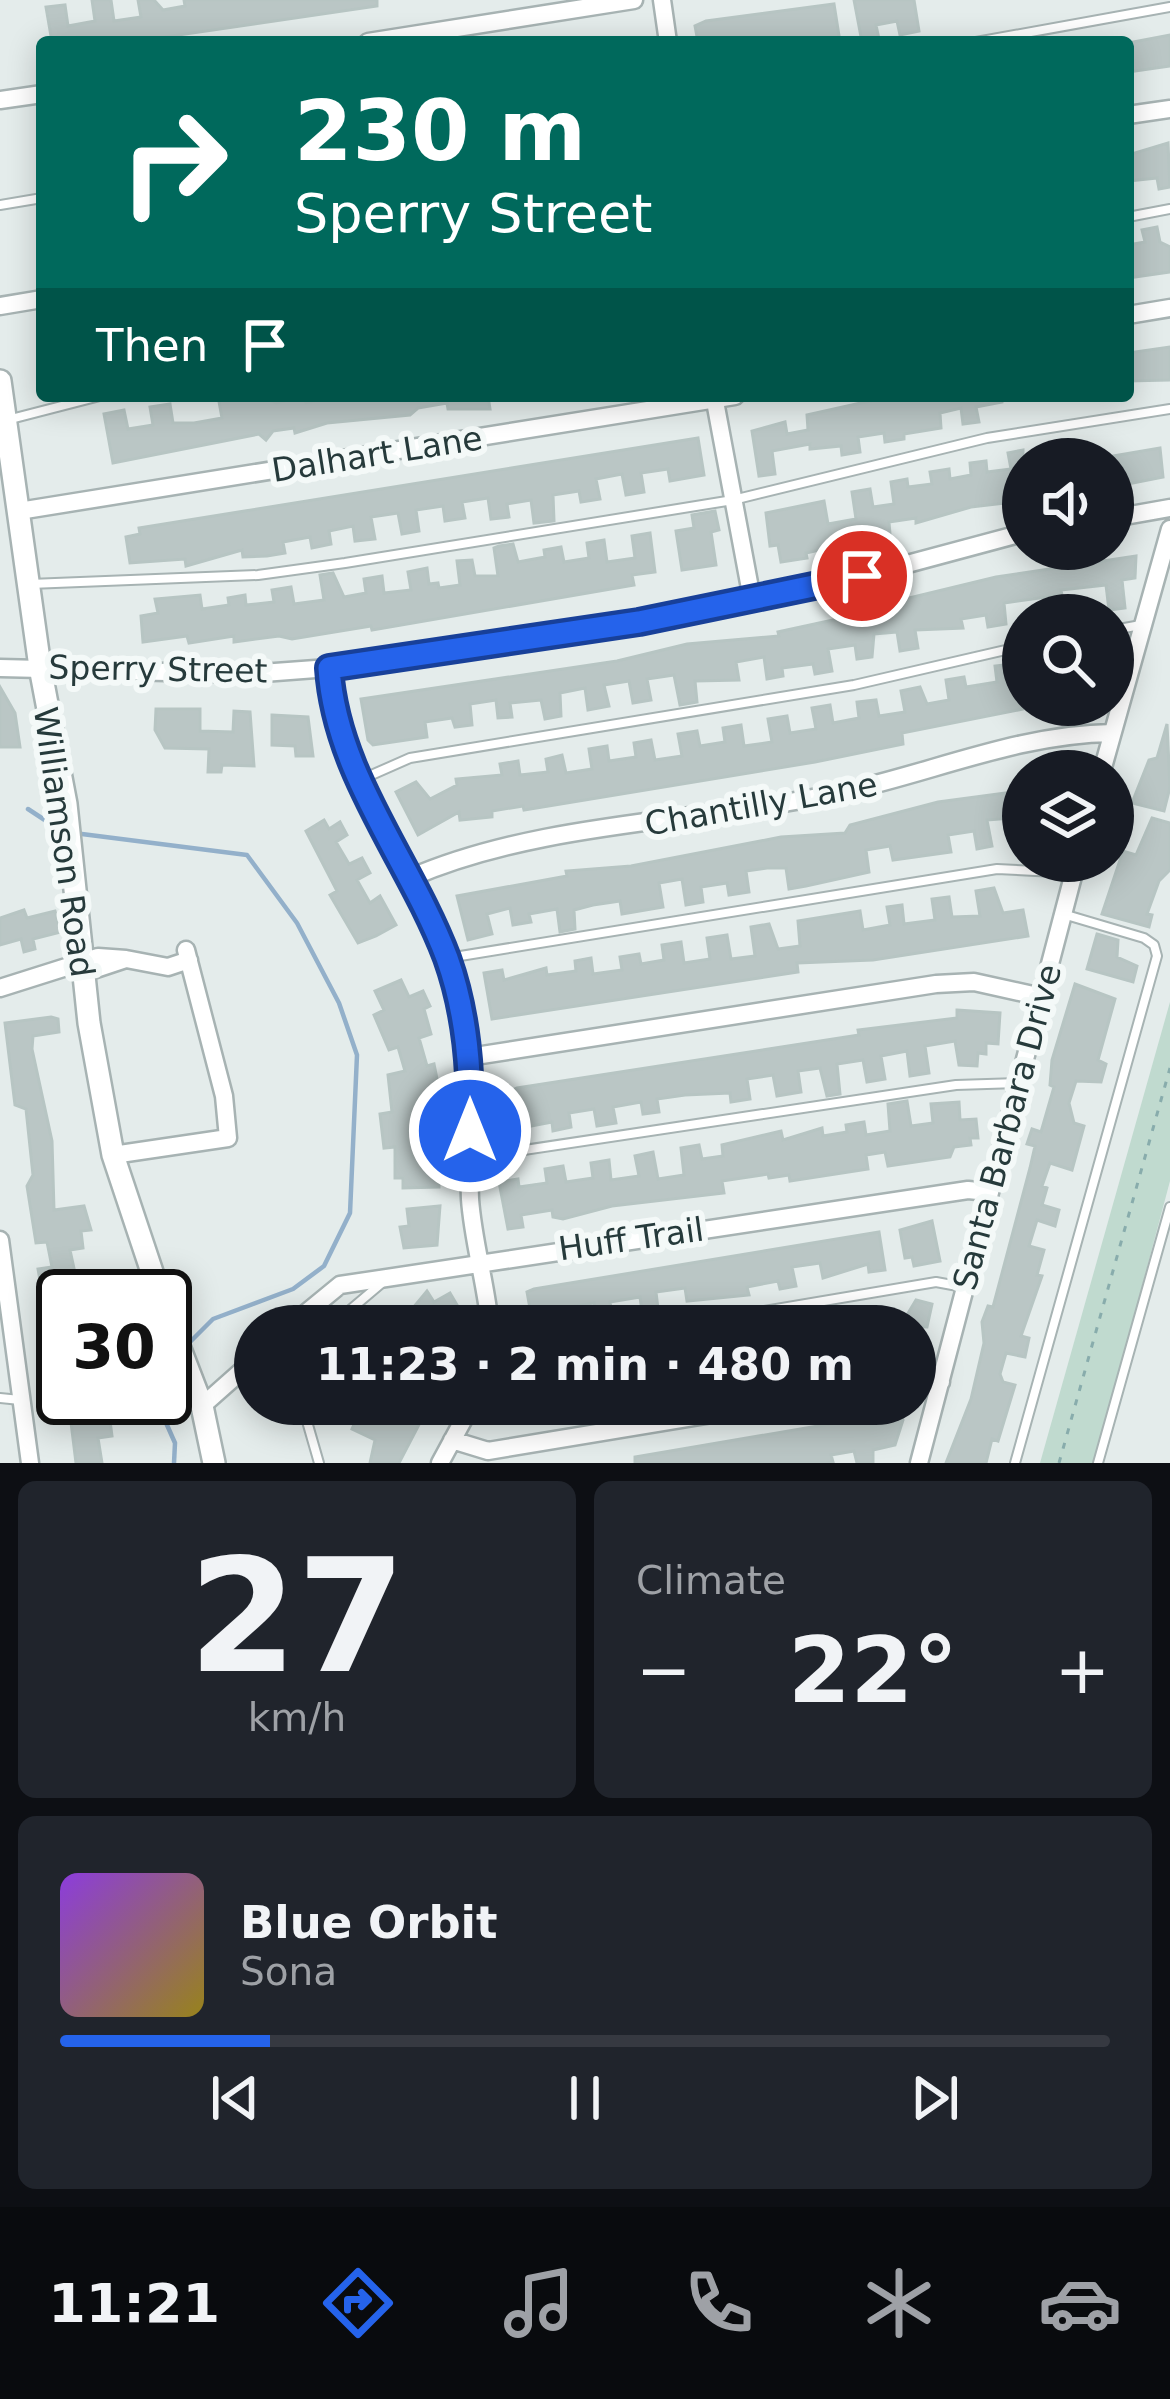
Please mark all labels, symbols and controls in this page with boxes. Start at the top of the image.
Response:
text: 230 m [294,82,586,180]
icon: right [96,84,252,240]
text: Sperry Street [294,182,652,245]
icon: arrive [232,312,298,378]
text: Then [96,319,208,372]
street label: Dalhart Lane [269,418,485,490]
map controls [1002,438,1134,882]
button: sound [1002,438,1134,570]
pin [811,525,913,627]
icon: arrive [829,543,895,609]
button: search [1002,594,1134,726]
street label: Sperry Street [48,648,268,690]
street label: Williamson Road [26,704,102,980]
button: layers [1002,750,1134,882]
street label: Chantilly Lane [642,764,880,844]
street label: Santa Barbara Drive [945,960,1069,1294]
position arrow [407,1068,533,1194]
street label: Huff Trail [556,1210,706,1268]
speed limit sign: 30 [36,1269,192,1425]
text: 11:23 · 2 min · 480 m [316,1338,854,1391]
text: 27 [188,1526,406,1708]
text: Climate [636,1558,786,1603]
text: 22° [788,1618,958,1723]
text: − [636,1632,691,1709]
text: + [1055,1632,1110,1709]
text: km/h [248,1695,346,1740]
text: Blue Orbit [240,1896,498,1949]
text: Sona [240,1949,337,1994]
icon: previous [202,2065,268,2131]
icon: pause [552,2065,618,2131]
icon: next [902,2065,968,2131]
icon: directions [316,2261,400,2345]
icon: music [497,2261,581,2345]
icon: phone [677,2261,761,2345]
icon: climate [857,2261,941,2345]
icon: car [1038,2261,1122,2345]
text: 11:21 [48,2272,220,2335]

